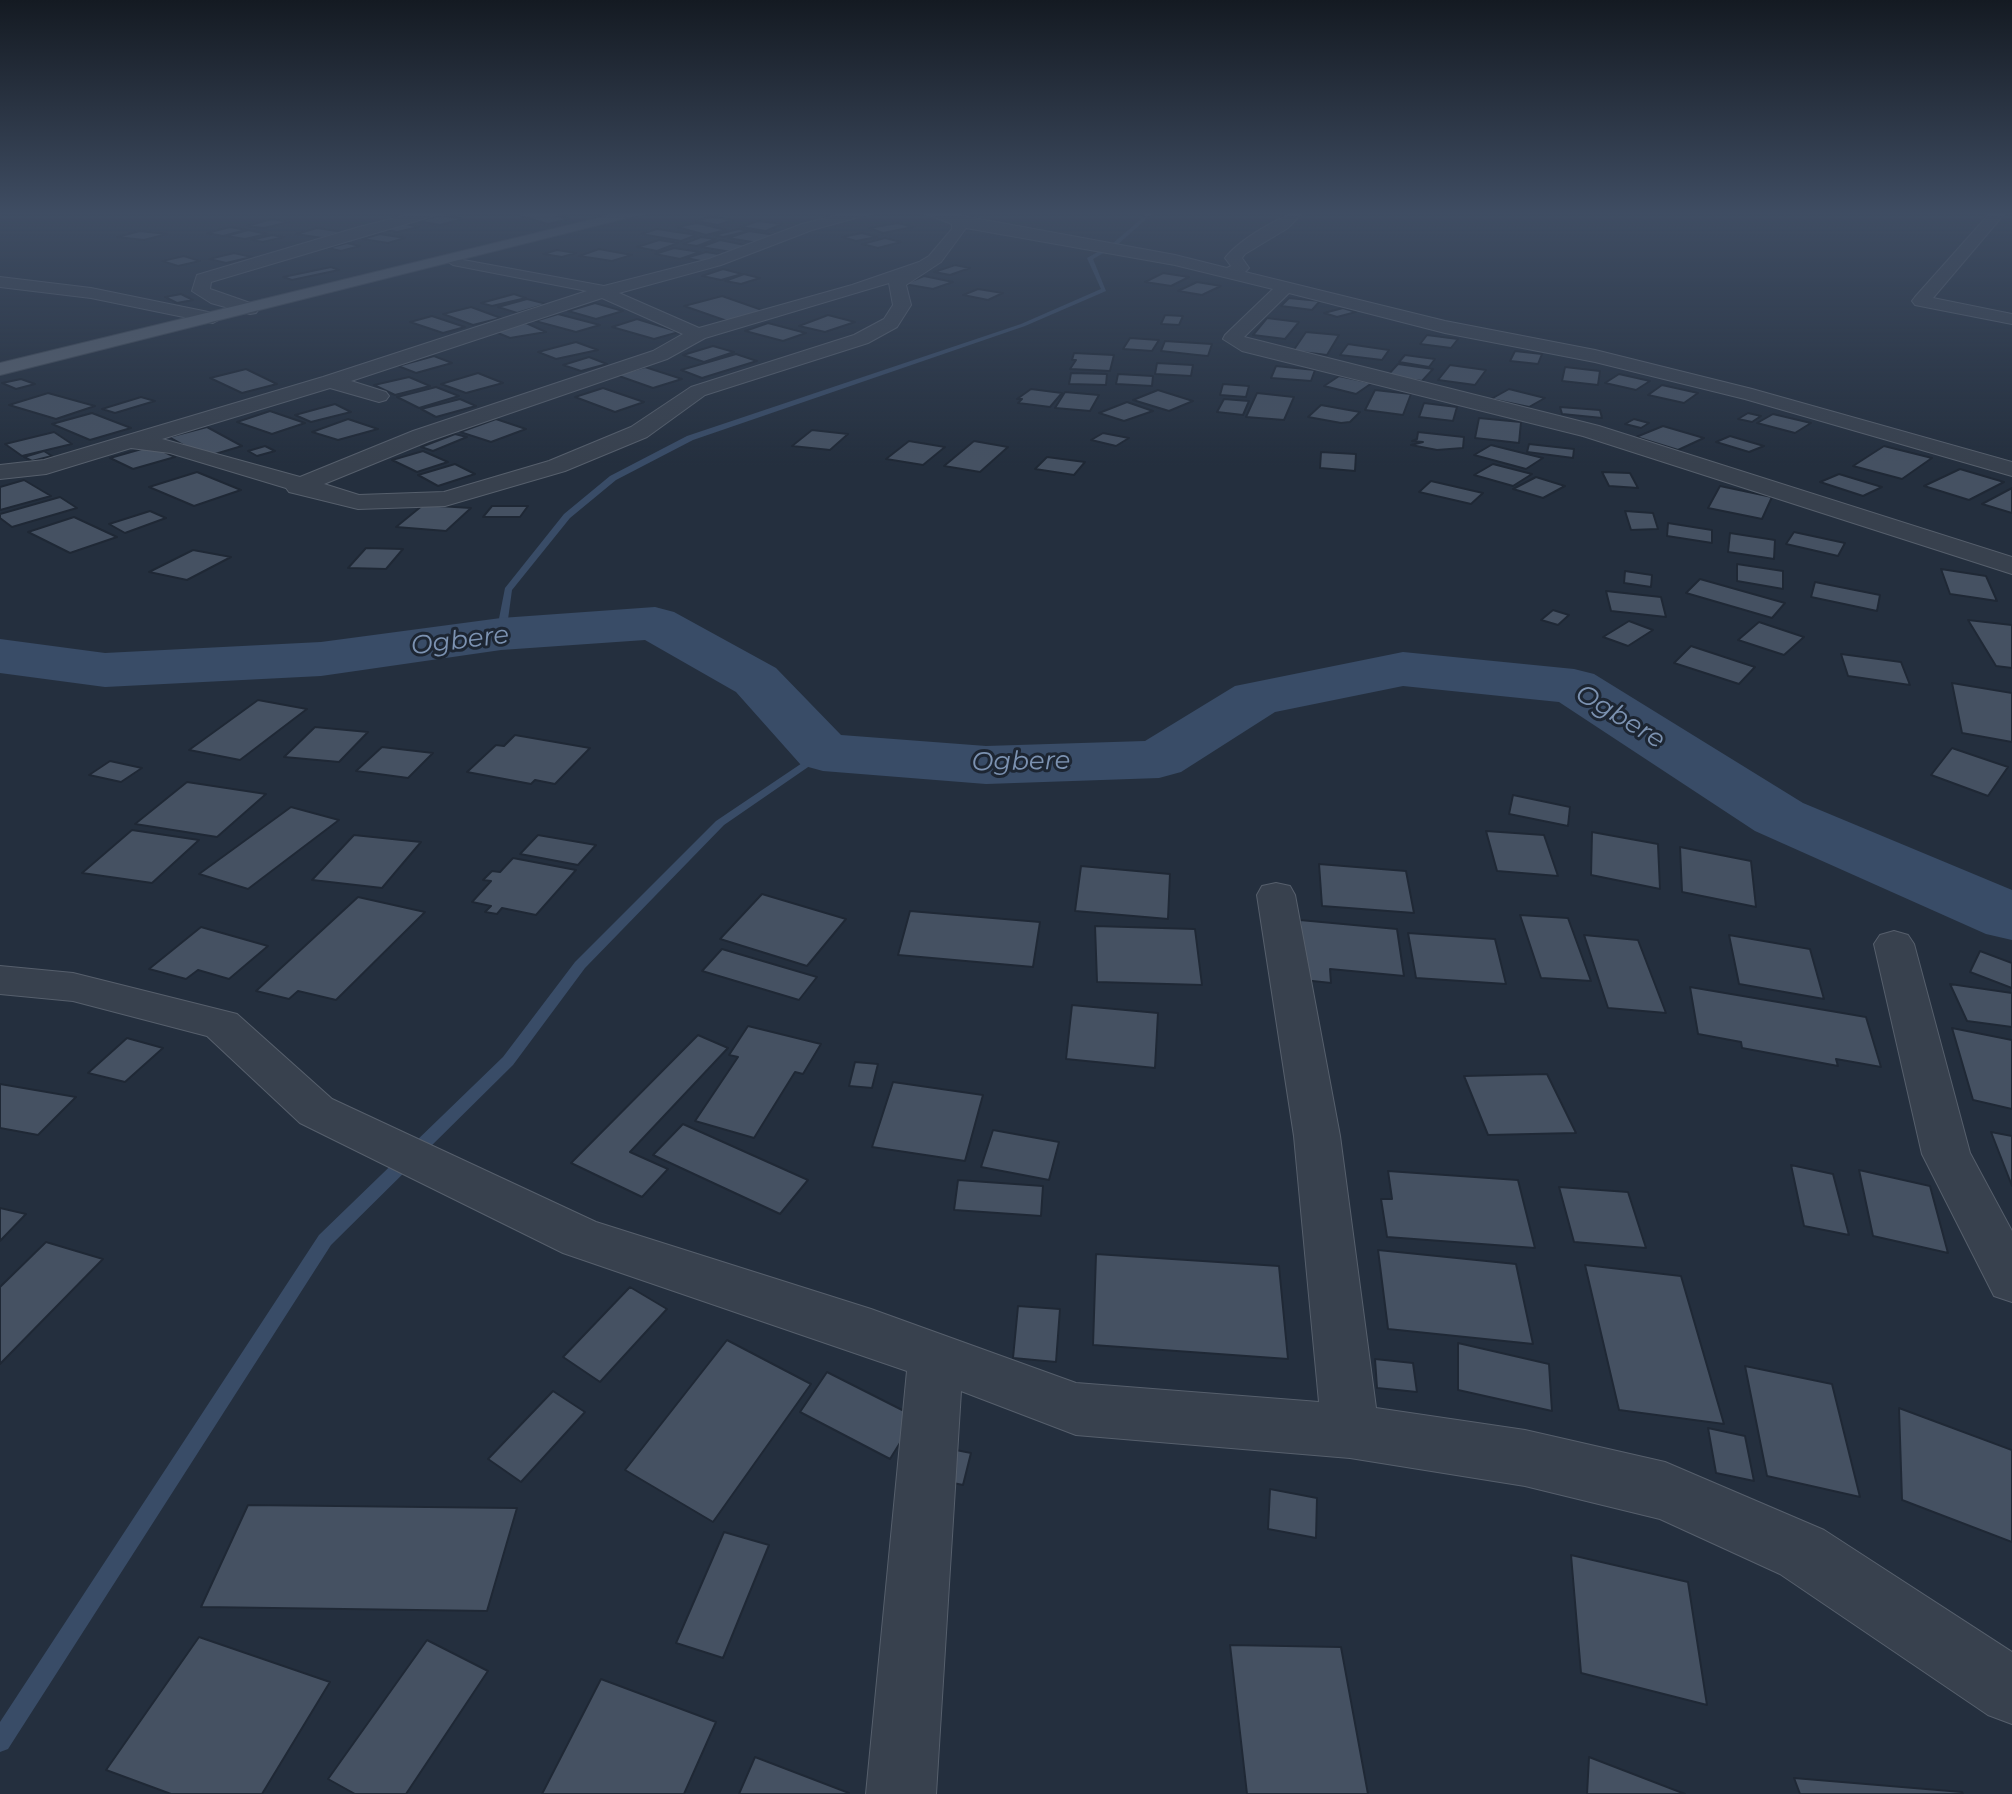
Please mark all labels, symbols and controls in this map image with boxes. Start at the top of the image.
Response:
water label: Ogbere [409,619,511,663]
water label: Ogbere [1570,678,1670,756]
water label: Ogbere [971,746,1071,778]

